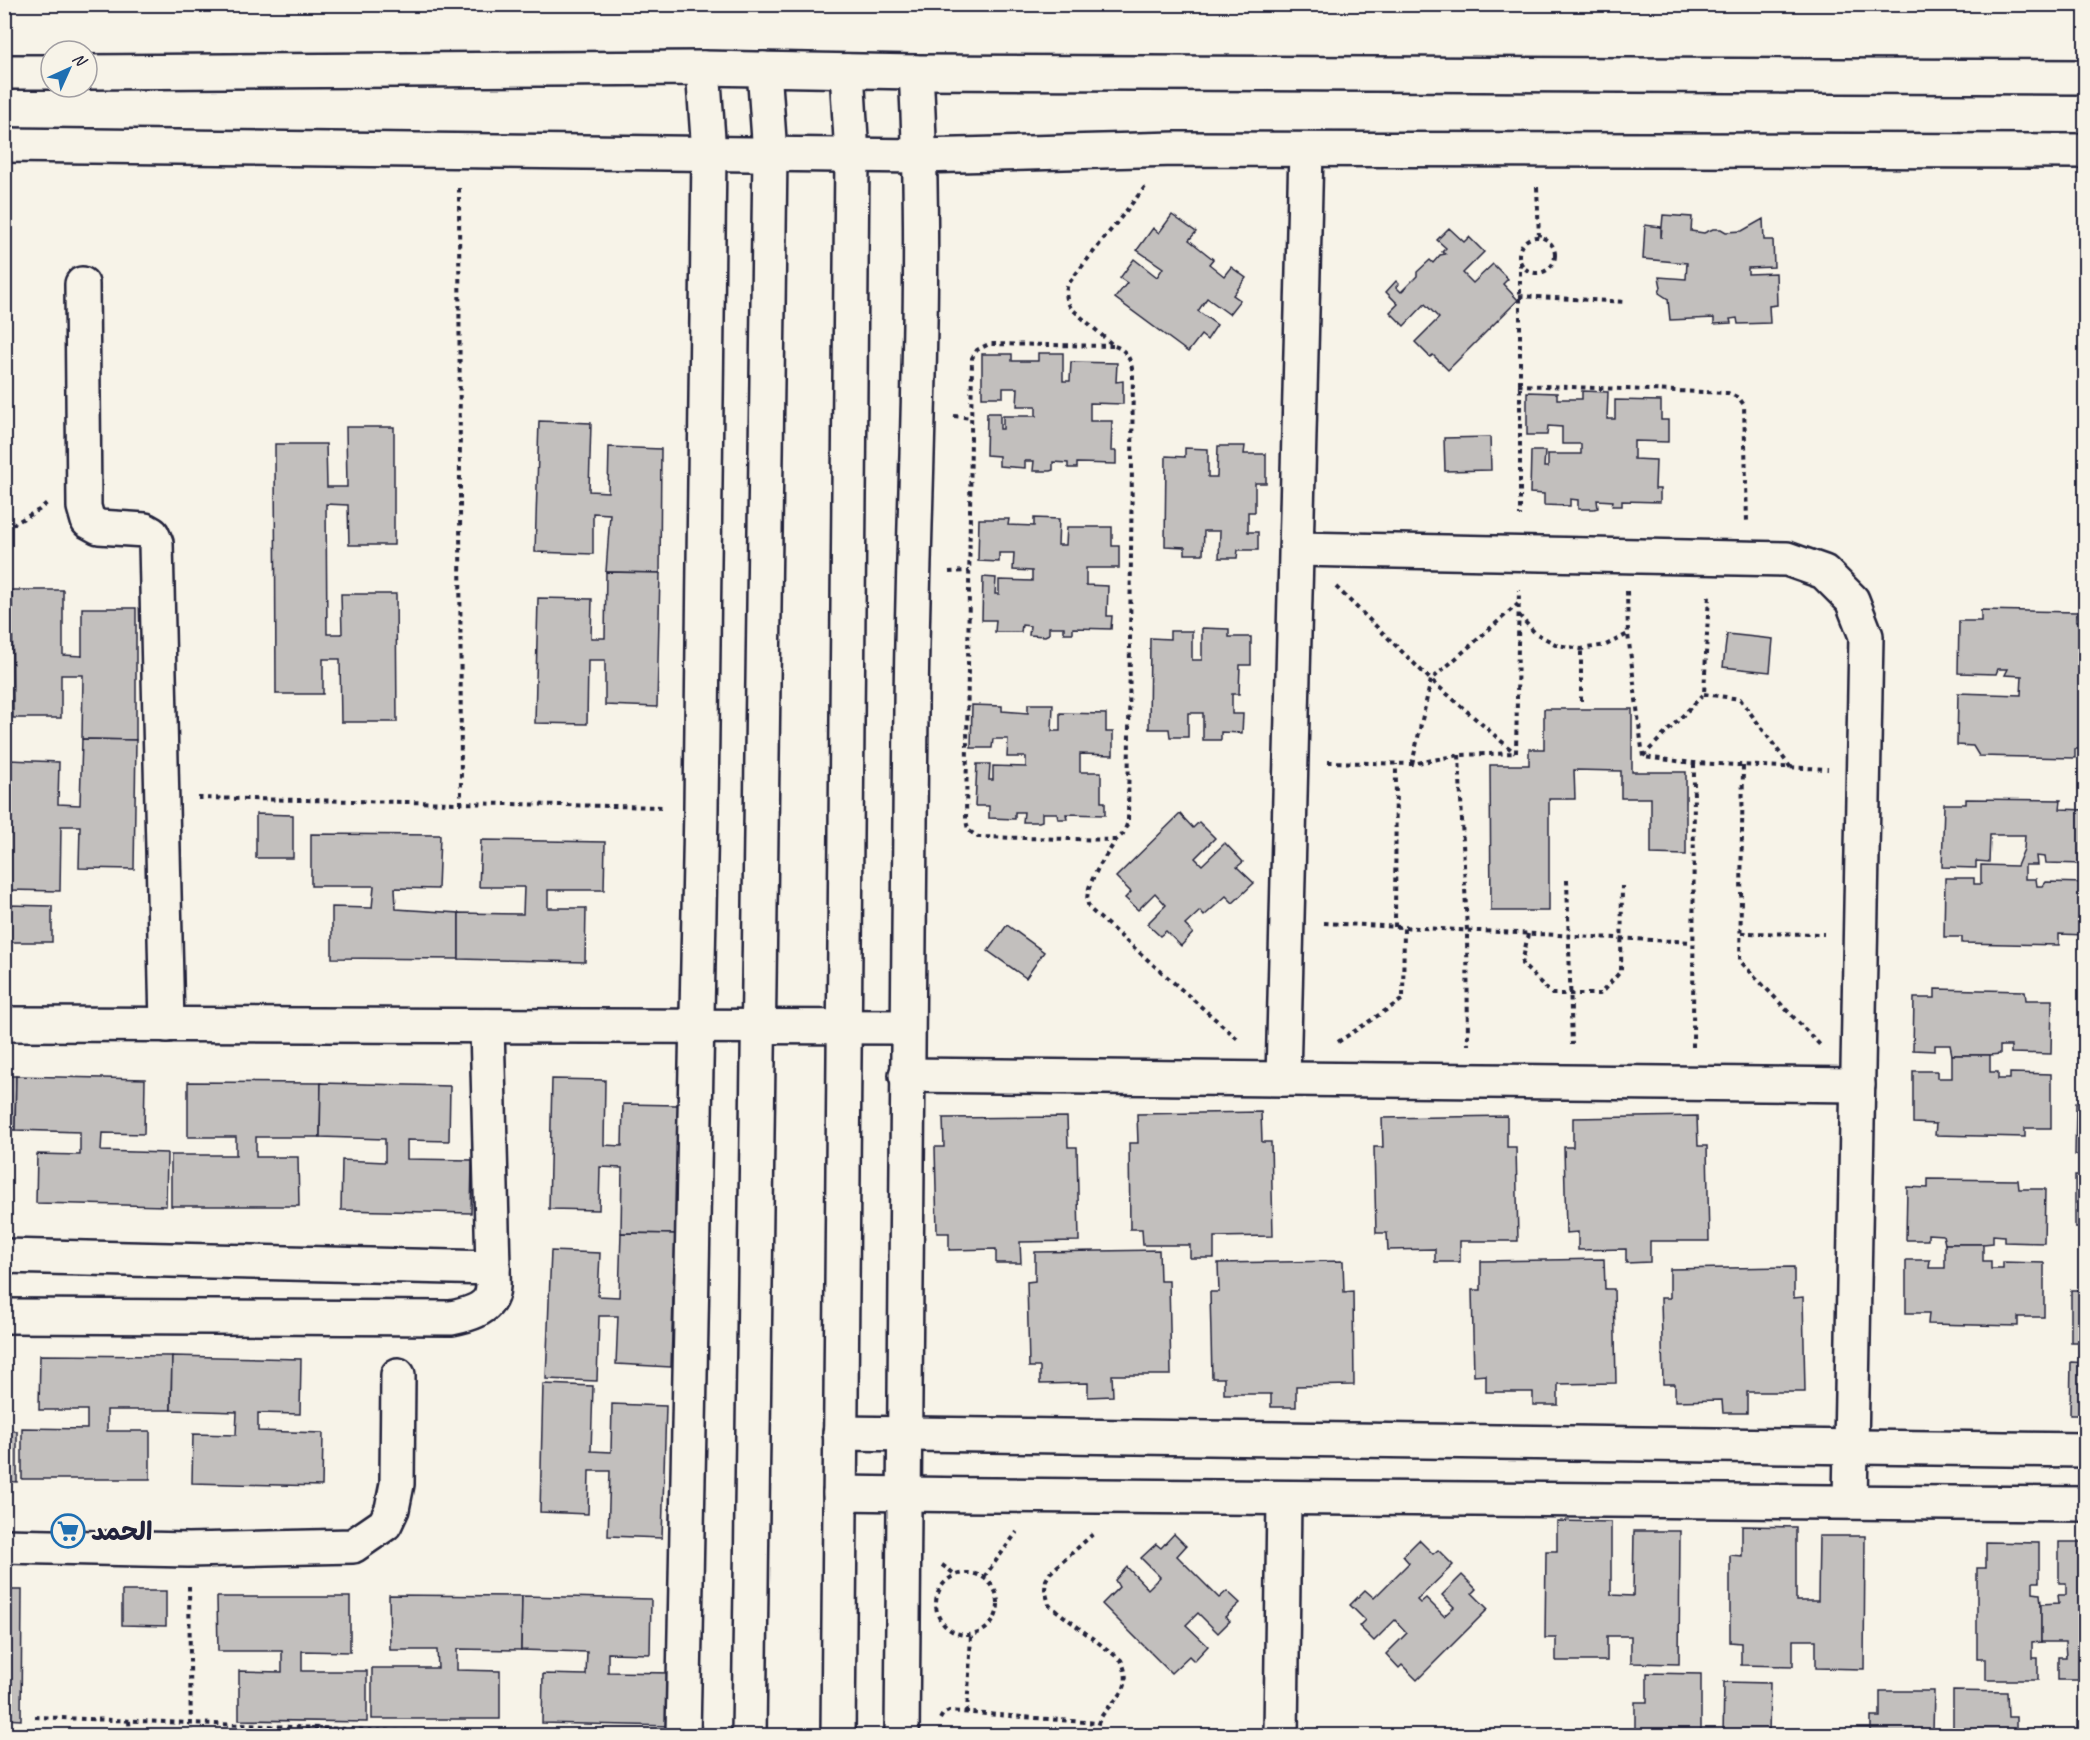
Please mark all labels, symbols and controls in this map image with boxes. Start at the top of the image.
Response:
north arrow [39,39,99,99]
text: N [68,49,92,72]
supermarket icon: الحمد [50,1513,86,1549]
place label: الحمد [91,1515,153,1548]

